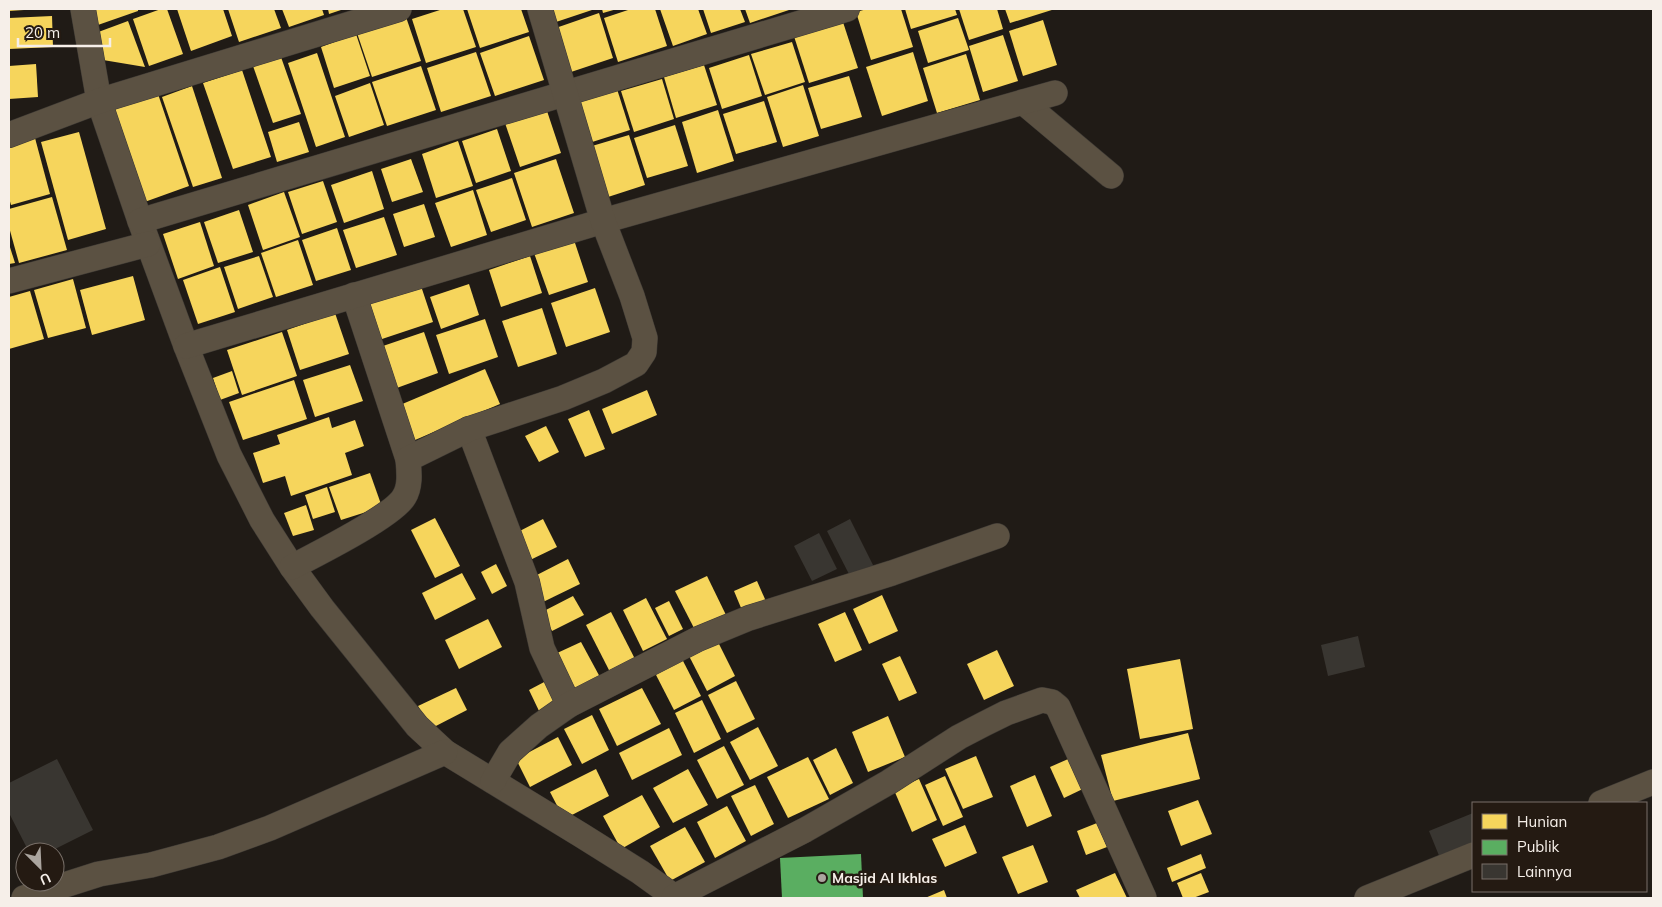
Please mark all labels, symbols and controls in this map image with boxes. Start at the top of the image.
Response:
scale bar [18,15,110,47]
text: 20 m [25,23,60,42]
legend [1472,802,1647,892]
text: Hunian [1517,812,1567,831]
text: Publik [1517,837,1559,856]
north arrow [15,842,65,892]
text: Lainnya [1517,862,1572,881]
text: U [37,869,54,889]
place label: Masjid Al Ikhlas [832,869,937,887]
marker: Masjid Al Ikhlas [816,872,828,884]

